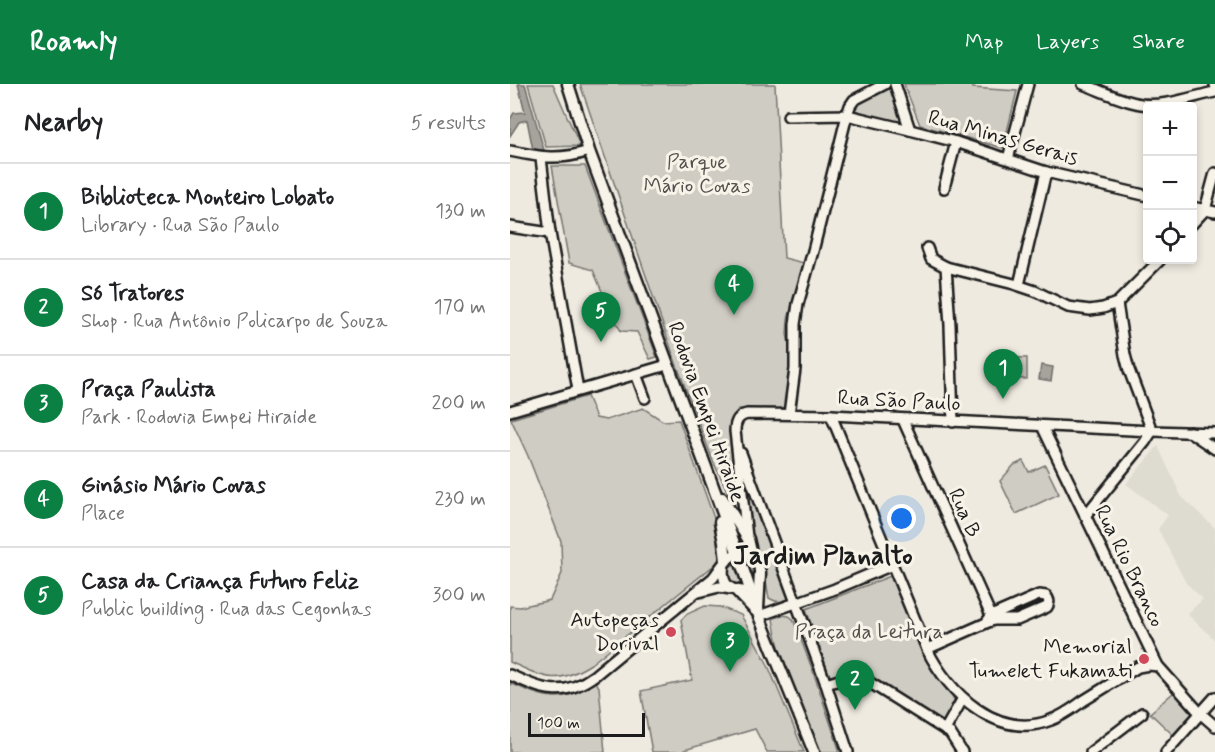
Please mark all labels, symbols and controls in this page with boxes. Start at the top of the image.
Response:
text: Roamly [30,24,118,61]
text: Map [965,28,1003,56]
text: Layers [1036,28,1099,56]
text: Share [1132,28,1185,56]
map controls [1143,102,1197,264]
button: + [1143,102,1197,156]
street label: Rua Minas Gerais [925,103,1081,173]
text: Nearby [24,106,103,140]
text: 5 results [411,110,486,137]
park label: Parque Mário Covas [643,148,751,200]
button: − [1143,156,1197,210]
text: Biblioteca Monteiro Lobato [81,184,334,212]
text: 1 [39,198,48,225]
text: 130 m [435,198,486,225]
button: locate [1143,210,1197,264]
text: Library · Rua São Paulo [81,212,279,239]
pin: 4 [714,266,754,315]
text: Só Tratores [81,280,184,308]
pin: 5 [582,292,620,342]
text: 2 [39,294,48,321]
text: 170 m [434,294,486,321]
text: Shop · Rua Antônio Policarpo de Souza [81,308,388,335]
street label: Rodovia Empei Hiraide [660,318,752,506]
pin: 1 [984,350,1022,399]
text: Praça Paulista [81,376,216,404]
street label: Rua São Paulo [837,384,961,418]
text: 3 [39,390,48,417]
text: 200 m [431,390,486,417]
text: Park · Rodovia Empei Hiraide [81,404,317,431]
text: Ginásio Mário Covas [81,472,266,500]
street label: Rua B [941,484,987,542]
text: 4 [38,486,49,513]
text: 230 m [434,486,486,513]
text: Place [81,500,125,527]
street label: Rua Rio Branco [1087,500,1171,632]
your location [887,504,916,533]
district label: Jardim Planalto [733,539,913,574]
text: Casa da Criança Futuro Feliz [81,568,359,596]
text: 5 [38,582,50,609]
text: 300 m [432,582,486,609]
text: Public building · Rua das Cegonhas [81,596,372,623]
place label: Autopeças Dorival [570,606,659,658]
park label: Praça da Leitura [795,618,943,646]
pin: 3 [710,622,750,672]
marker: Autopeças Dorival [664,625,678,639]
place label: Memorial Tumelet Fukamati [968,633,1132,685]
marker: Memorial Tumelet Fukamati [1137,652,1151,666]
pin: 2 [836,660,874,710]
scale bar [528,710,645,738]
text: 100 m [537,713,580,734]

